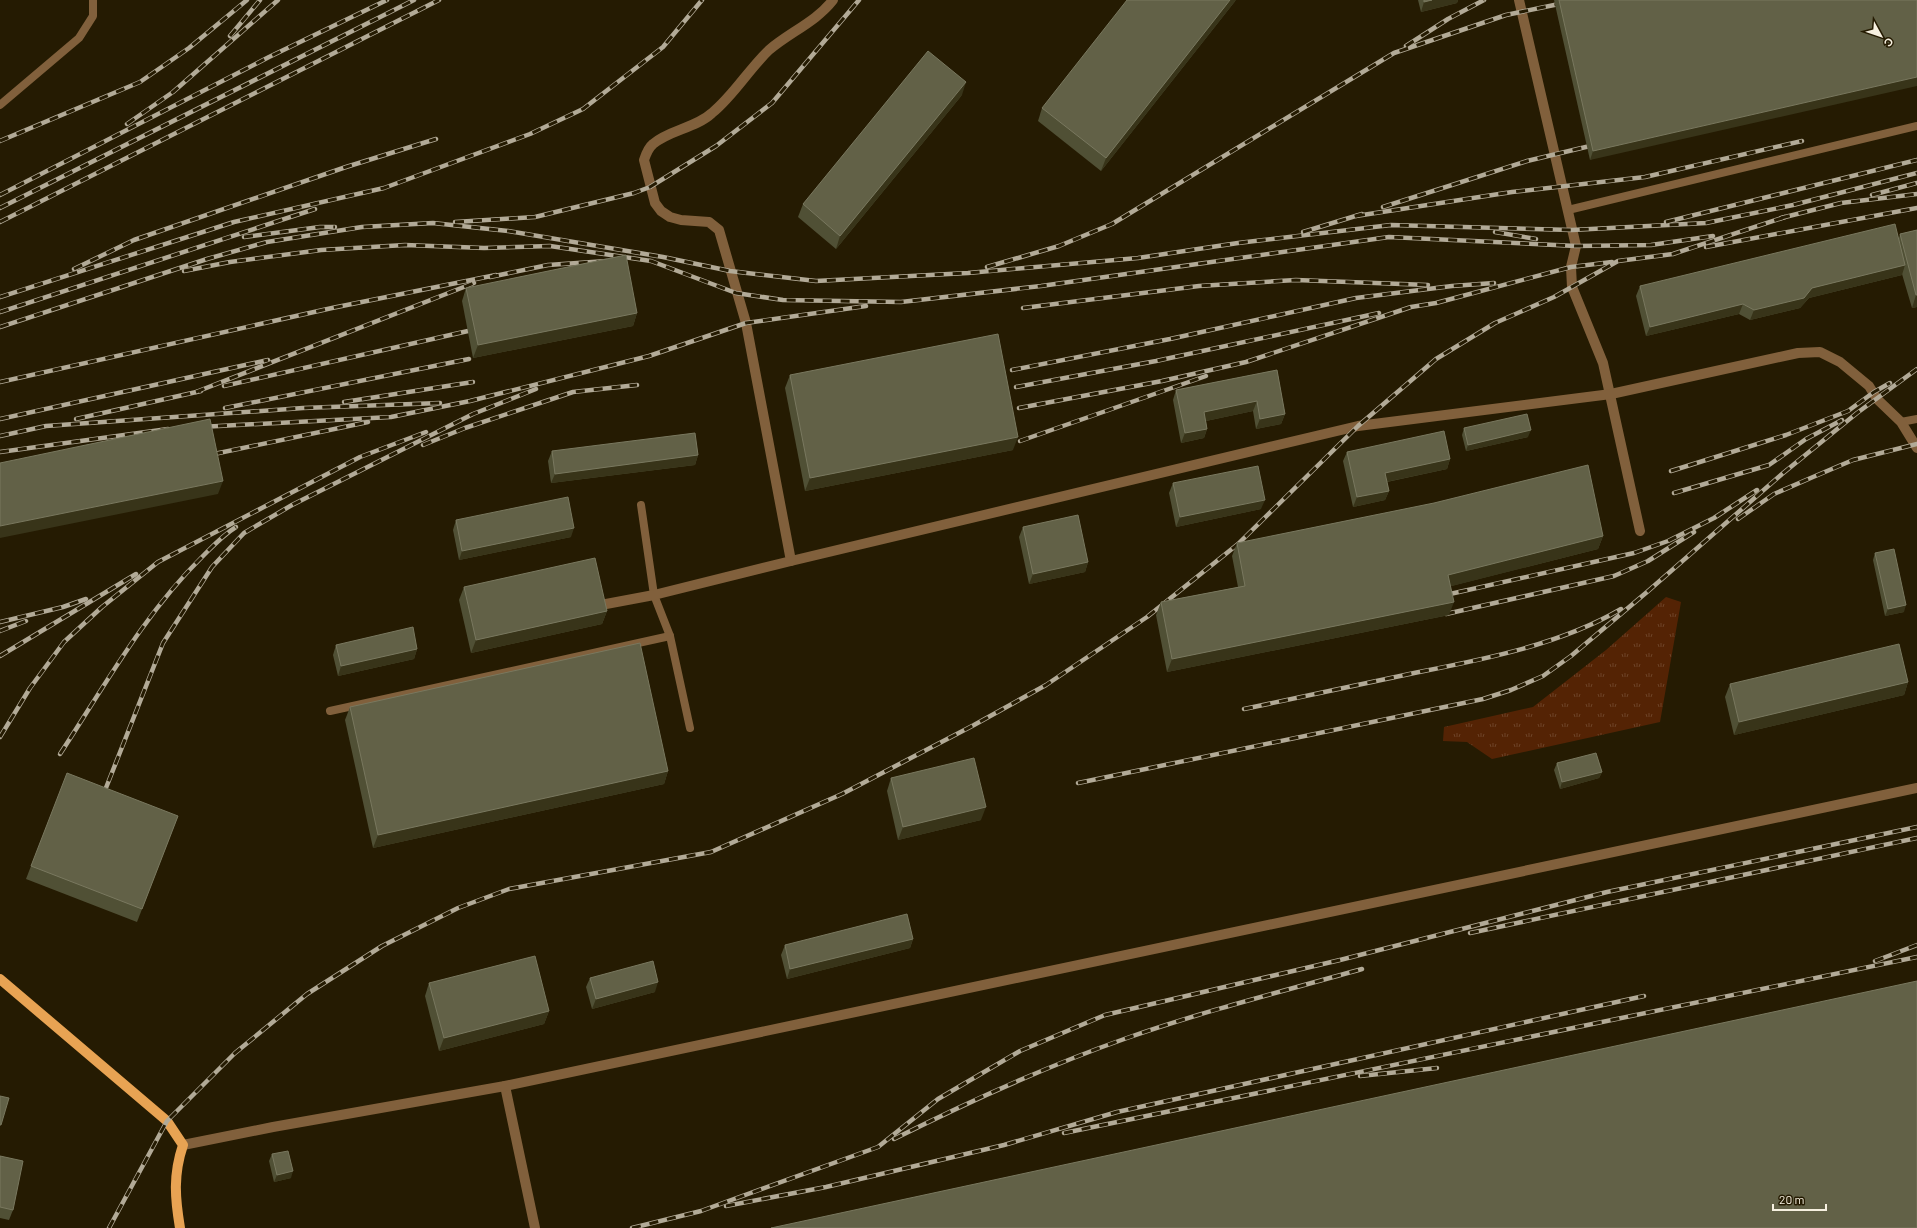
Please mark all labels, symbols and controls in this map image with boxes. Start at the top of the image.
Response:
north arrow [1861,16,1901,56]
text: С [1881,36,1897,50]
scale bar [1773,1186,1826,1212]
text: 20 m [1779,1192,1805,1206]

